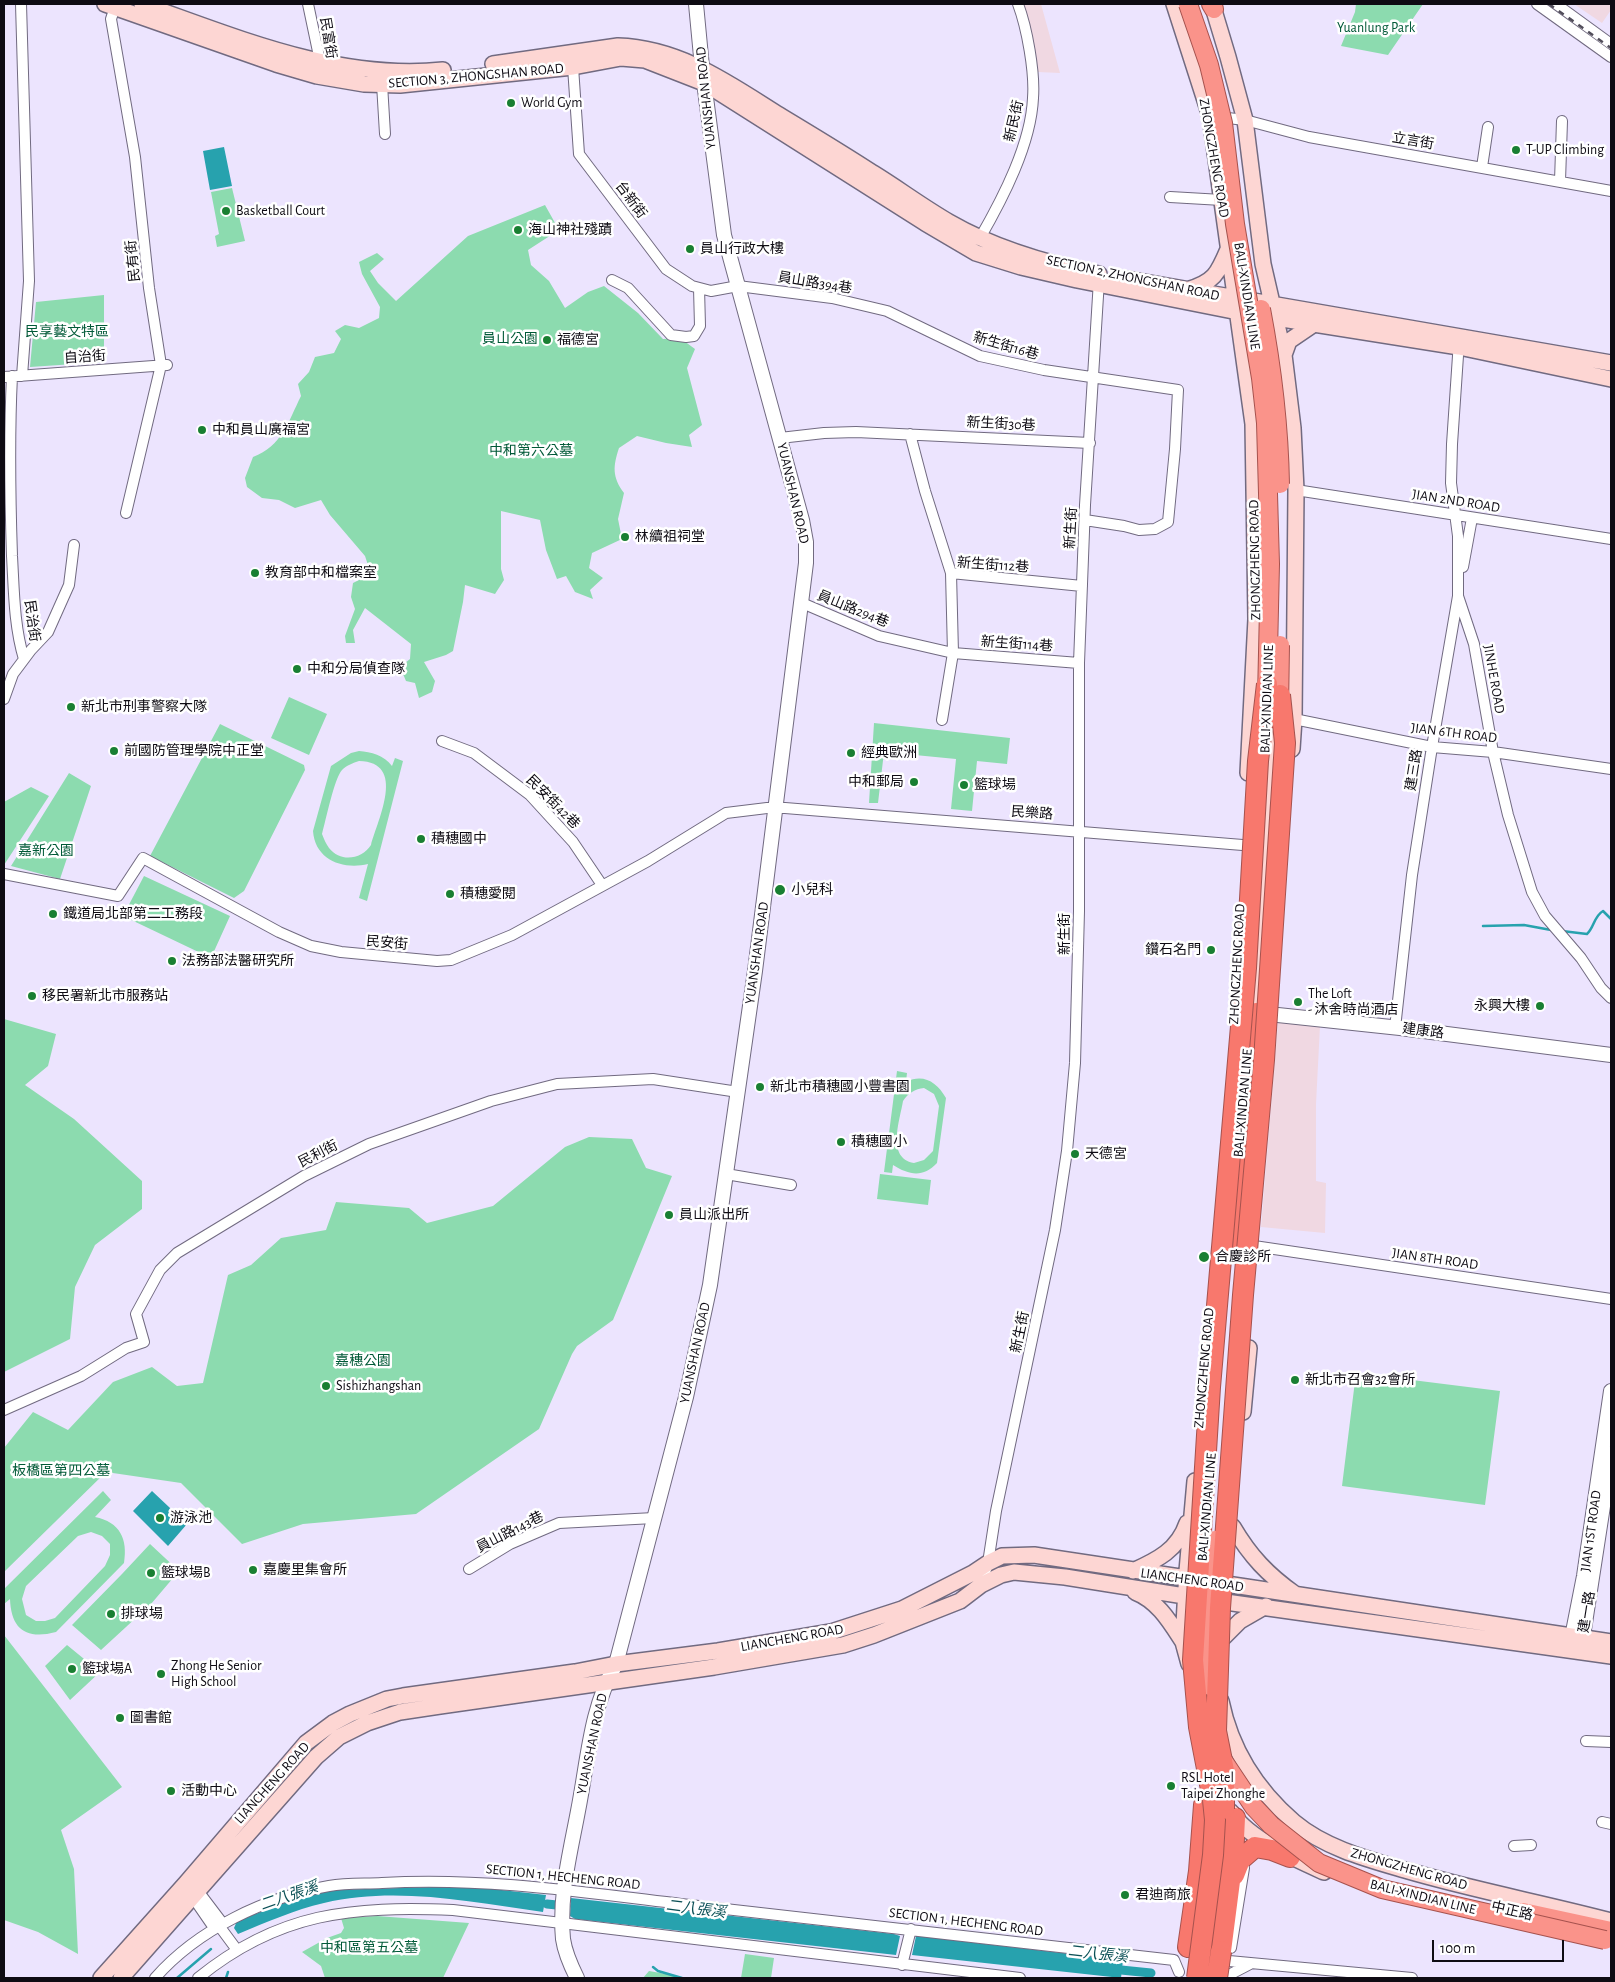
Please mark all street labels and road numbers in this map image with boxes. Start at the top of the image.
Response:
street label: 民富街 [316,16,340,60]
street label: YUANSHAN ROAD [692,46,720,150]
street label: SECTION 3, ZHONGSHAN ROAD [388,60,564,92]
street label: ZHONGZHENG ROAD [1195,97,1233,219]
street label: 新民街 [1001,99,1027,143]
street label: 立言街 [1391,129,1435,153]
street label: 台新街 [612,178,650,222]
street label: 民有街 [122,239,144,283]
street label: BALI-XINDIAN LINE [1230,241,1264,351]
street label: SECTION 2, ZHONGSHAN ROAD [1045,251,1221,305]
street label: 員山路394巷 [777,269,853,297]
street label: 新生街16巷 [971,329,1041,363]
street label: 自治街 [63,347,107,367]
street label: 新生街30巷 [966,414,1036,434]
street label: YUANSHAN ROAD [773,441,813,545]
street label: JIAN 2ND ROAD [1411,486,1501,516]
street label: ZHONGZHENG ROAD [1246,500,1264,620]
street label: 新生街 [1062,507,1080,549]
street label: 新生街112巷 [957,554,1029,576]
street label: 員山路294巷 [815,587,891,631]
street label: 民治街 [21,599,43,643]
street label: 新生街114巷 [980,633,1054,655]
street label: JINHE ROAD [1480,643,1508,715]
street label: BALI-XINDIAN LINE [1257,644,1277,754]
street label: JIAN 6TH ROAD [1410,719,1498,747]
street label: 建三路 [1402,748,1426,792]
street label: 民安街42巷 [523,772,583,832]
street label: 民樂路 [1010,803,1054,823]
street label: YUANSHAN ROAD [742,901,772,1005]
street label: ZHONGZHENG ROAD [1225,903,1249,1025]
street label: 新生街 [1057,913,1073,955]
street label: 民安街 [365,933,409,953]
street label: 建康路 [1401,1020,1445,1042]
street label: BALI-XINDIAN LINE [1230,1048,1256,1158]
street label: 民利街 [295,1137,341,1171]
street label: JIAN 8TH ROAD [1391,1245,1479,1273]
street label: YUANSHAN ROAD [676,1301,714,1405]
street label: ZHONGZHENG ROAD [1190,1307,1218,1429]
street label: 新生街 [1007,1310,1033,1354]
street label: BALI-XINDIAN LINE [1194,1452,1220,1562]
street label: JIAN 1ST ROAD [1577,1489,1605,1573]
street label: 員山路143巷 [474,1508,546,1556]
street label: LIANCHENG ROAD [1139,1564,1245,1596]
street label: 建一路 [1575,1590,1599,1634]
street label: LIANCHENG ROAD [739,1621,845,1655]
street label: YUANSHAN ROAD [573,1692,611,1796]
street label: LIANCHENG ROAD [231,1739,313,1827]
street label: ZHONGZHENG ROAD [1349,1844,1469,1894]
street label: SECTION 1, HECHENG ROAD [485,1861,641,1893]
street label: BALI-XINDIAN LINE [1368,1876,1478,1918]
street label: 中正路 [1490,1898,1534,1924]
street label: SECTION 1, HECHENG ROAD [888,1904,1044,1940]

